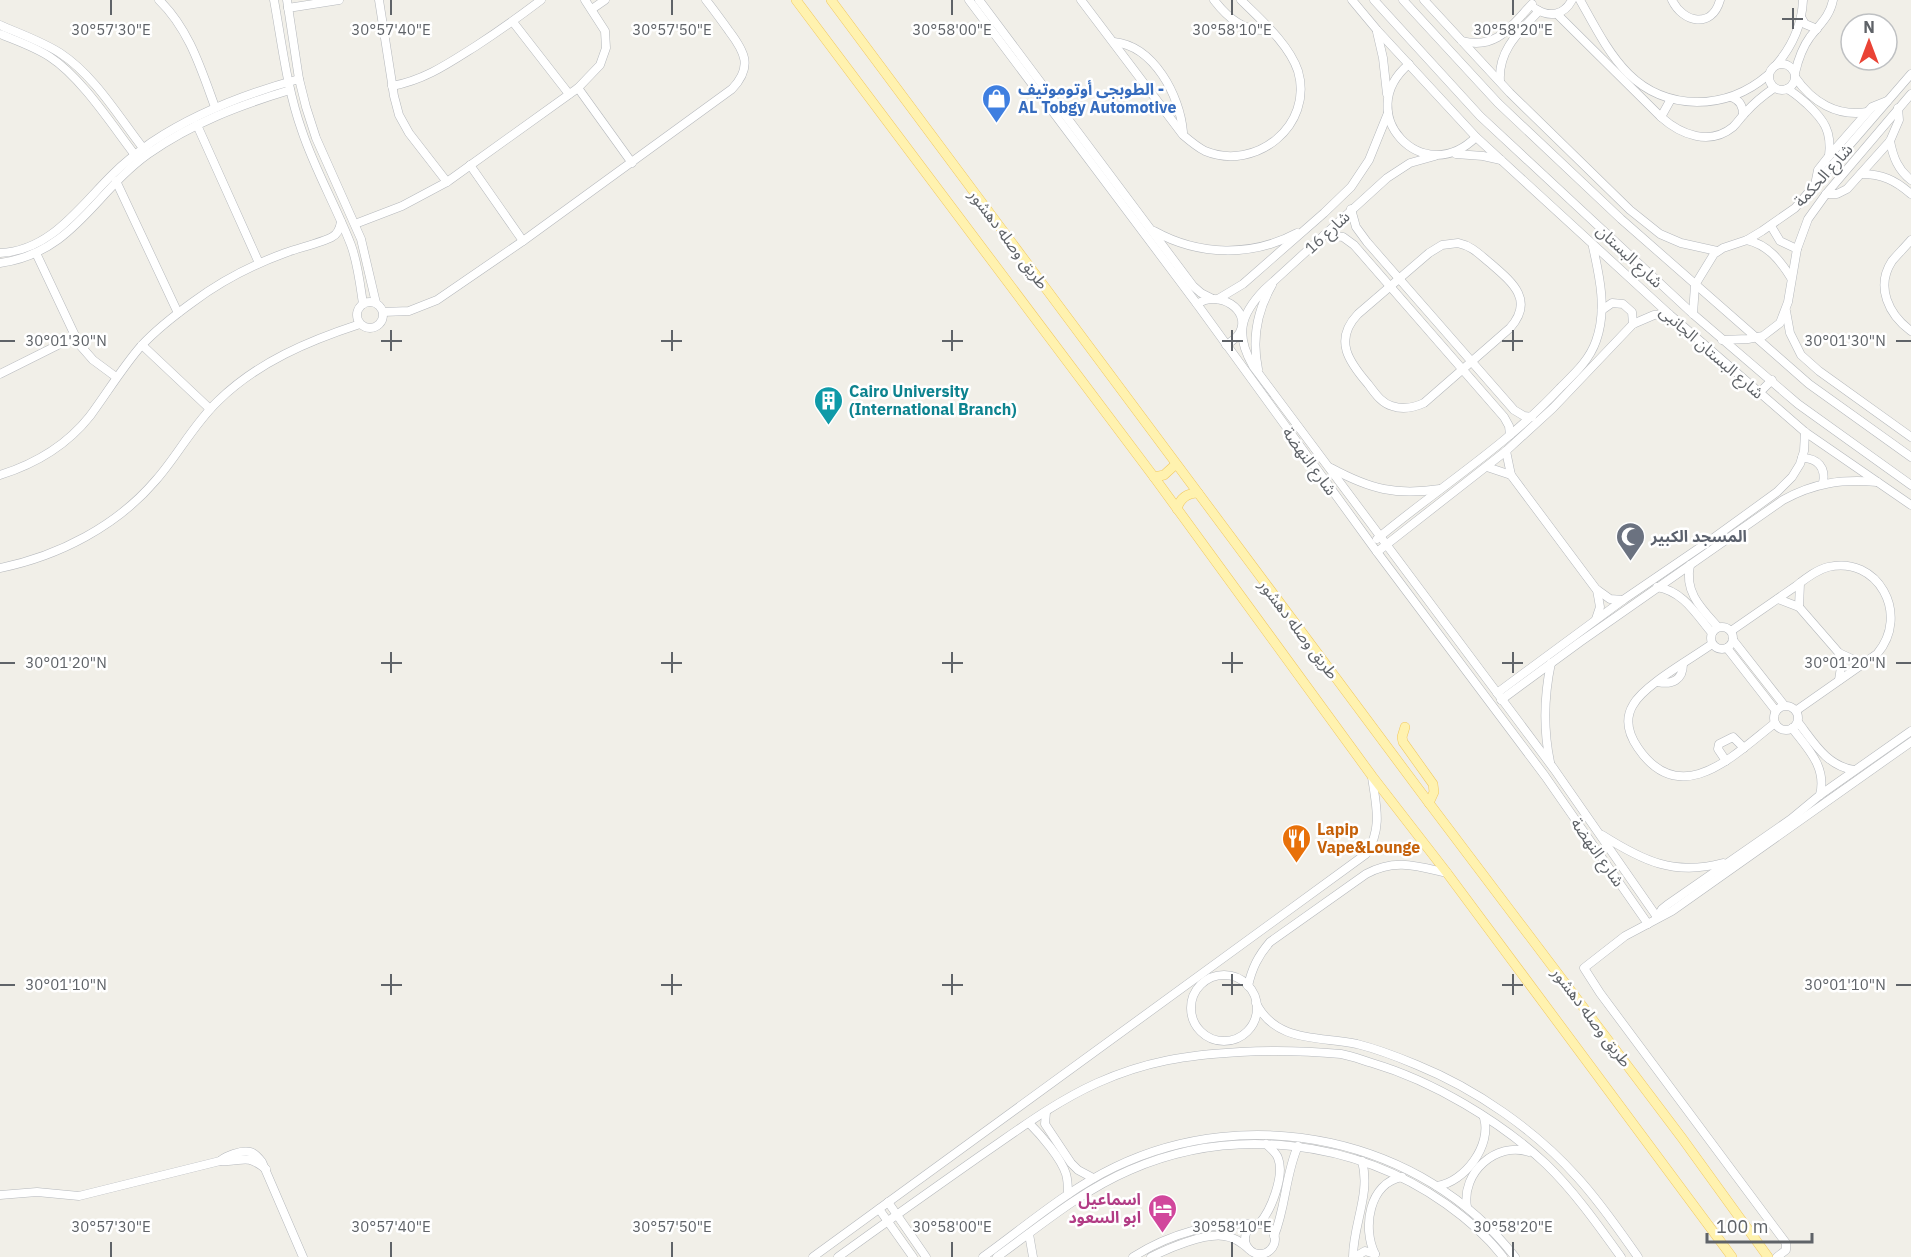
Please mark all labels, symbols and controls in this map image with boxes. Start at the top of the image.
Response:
north arrow [1839,12,1899,72]
text: N [1863,17,1875,37]
text: 30°57'30"E [71,20,151,39]
text: 30°57'40"E [351,20,431,39]
text: 30°57'50"E [632,20,712,39]
text: 30°58'00"E [912,20,992,39]
text: 30°58'10"E [1192,20,1272,39]
text: 30°58'20"E [1473,20,1553,39]
place label: الطوبجى أوتوموتيف - AL Tobgy Automotive [1018,79,1177,117]
shop icon: الطوبجى أوتوموتيف - AL Tobgy Automotive [981,82,1013,124]
street label: شارع الحكمة [1789,139,1859,213]
street label: طريق وصله دهشور [964,184,1053,294]
street label: شارع 16 [1300,206,1356,260]
street label: شارع البستان [1591,220,1667,294]
street label: شارع البستان الجانبى [1654,301,1768,405]
text: 30°01'30"N [25,331,107,350]
text: 30°01'30"N [1804,331,1886,350]
place label: Cairo University (International Branch) [849,381,1017,419]
building icon: Cairo University (International Branch) [812,384,844,426]
street label: شارع النهضة [1276,423,1341,501]
mosque icon: المسجد الكبير [1614,520,1646,562]
place label: المسجد الكبير [1650,526,1747,546]
street label: طريق وصله دهشور [1254,574,1343,684]
text: 30°01'20"N [25,653,107,672]
text: 30°01'20"N [1804,653,1886,672]
street label: شارع النهضة [1565,814,1629,892]
place label: Lapip Vape&Lounge [1317,819,1420,857]
restaurant icon: Lapip Vape&Lounge [1280,822,1312,864]
street label: طريق وصله دهشور [1547,962,1636,1072]
text: 30°01'10"N [25,975,107,994]
text: 30°01'10"N [1804,975,1886,994]
place label: اسماعيل ابو السعود [1068,1189,1141,1227]
hotel icon: اسماعيل ابو السعود [1146,1192,1178,1234]
scale bar [1707,1206,1812,1244]
text: 100 m [1716,1215,1768,1238]
text: 30°57'30"E [71,1217,151,1236]
text: 30°57'40"E [351,1217,431,1236]
text: 30°57'50"E [632,1217,712,1236]
text: 30°58'00"E [912,1217,992,1236]
text: 30°58'10"E [1192,1217,1272,1236]
text: 30°58'20"E [1473,1217,1553,1236]

